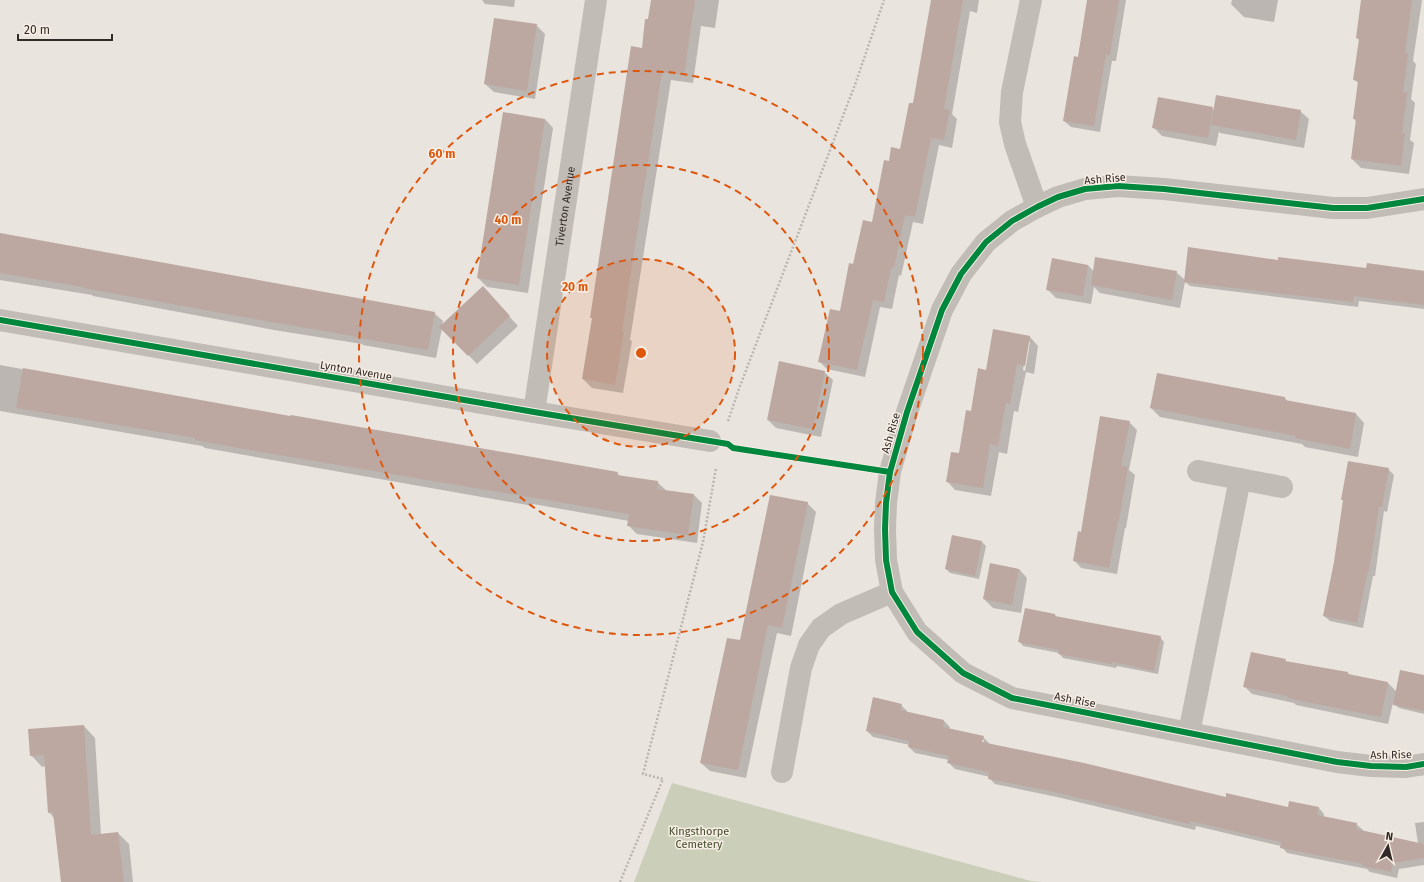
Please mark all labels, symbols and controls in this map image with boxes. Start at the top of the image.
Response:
scale bar [18,16,112,42]
text: 20 m [24,23,50,37]
text: 60 m [429,147,455,161]
street label: Tiverton Avenue [553,166,577,247]
street label: Ash Rise [1084,171,1126,187]
text: 40 m [495,213,521,227]
text: 20 m [562,280,588,294]
centre of rings [634,346,648,360]
street label: Lynton Avenue [319,358,393,384]
street label: Ash Rise [879,411,903,455]
street label: Ash Rise [1053,690,1097,710]
street label: Ash Rise [1370,748,1412,762]
park label: Kingsthorpe Cemetery [669,825,729,851]
north arrow [1368,826,1408,866]
text: N [1385,830,1394,844]

